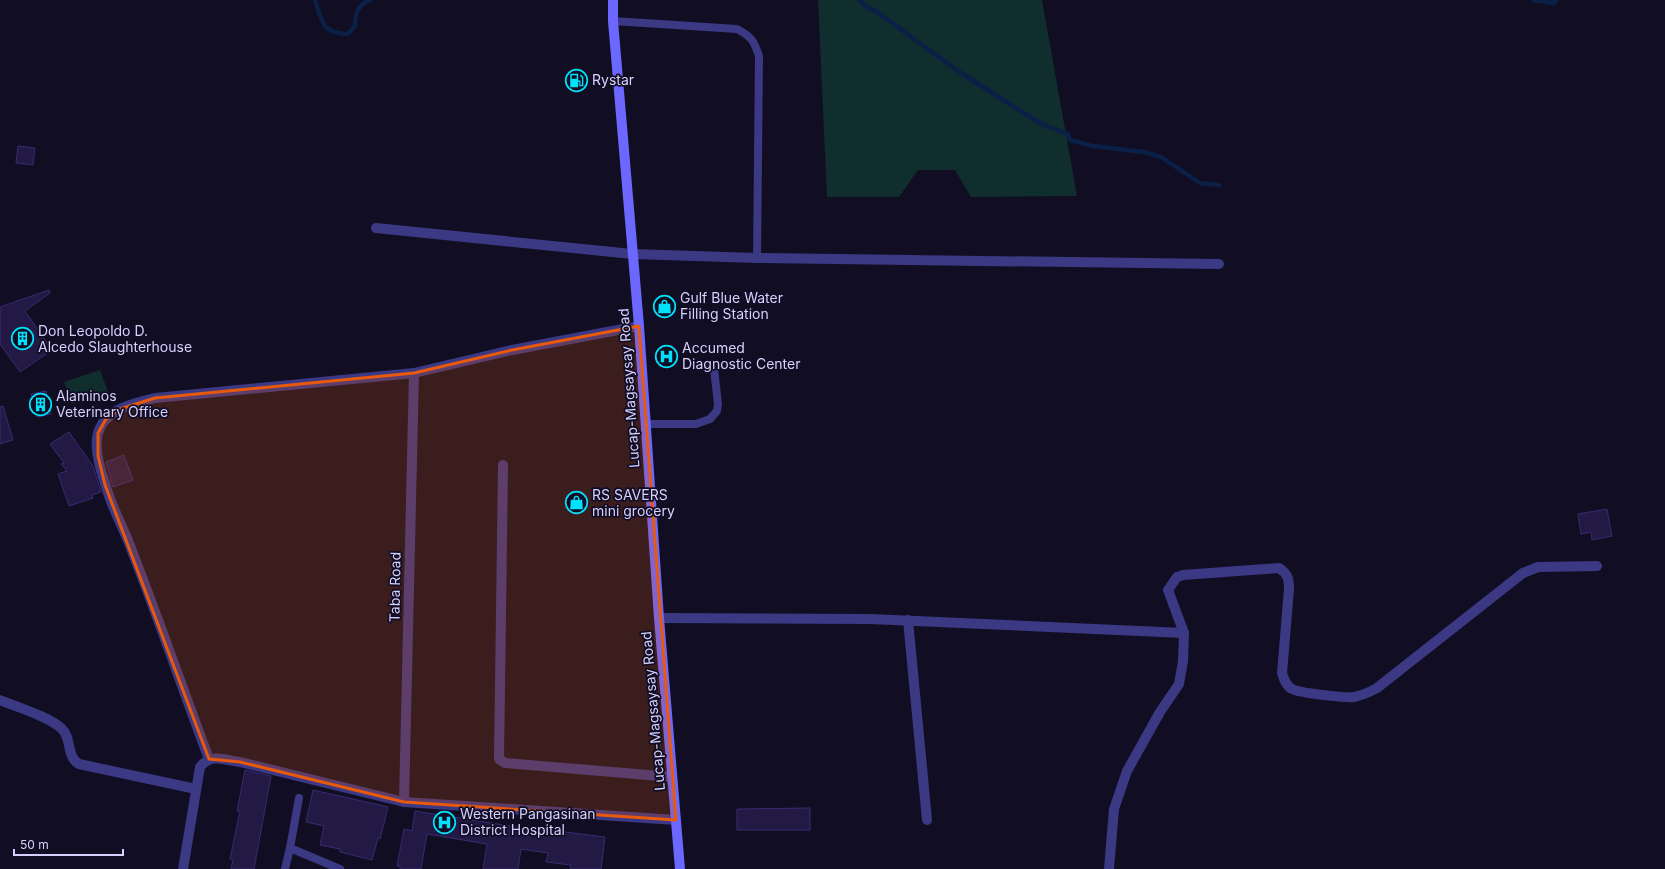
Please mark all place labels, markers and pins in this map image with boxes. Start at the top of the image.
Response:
fuel station icon: Rystar [564,67,590,93]
place label: Rystar [592,71,634,88]
place label: Gulf Blue Water Filling Station [680,289,783,322]
shop icon: Gulf Blue Water Filling Station [651,293,677,319]
place label: Don Leopoldo D. Alcedo Slaughterhouse [38,322,192,355]
building icon: Don Leopoldo D. Alcedo Slaughterhouse [9,326,35,352]
place label: Accumed Diagnostic Center [682,339,800,372]
hospital icon: Accumed Diagnostic Center [654,343,680,369]
place label: Alaminos Veterinary Office [56,387,168,420]
building icon: Alaminos Veterinary Office [28,391,54,417]
place label: RS SAVERS mini grocery [592,486,675,519]
shop icon: RS SAVERS mini grocery [563,490,589,516]
place label: Western Pangasinan District Hospital [460,805,596,838]
hospital icon: Western Pangasinan District Hospital [431,809,457,835]

